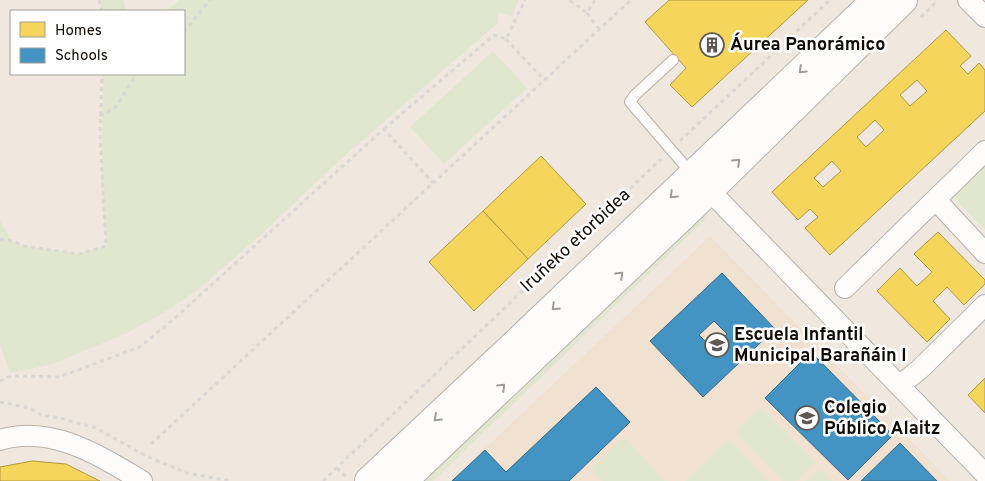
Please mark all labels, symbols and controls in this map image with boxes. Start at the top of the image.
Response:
legend [10,10,185,75]
text: Homes [55,22,102,41]
building icon: Áurea Panorámico [699,32,725,58]
place label: Áurea Panorámico [730,32,885,57]
text: Schools [55,47,108,66]
one-way arrow [799,64,808,73]
one-way arrow [731,159,740,168]
street label: Iruñeko etorbidea [516,184,636,298]
one-way arrow [669,189,678,198]
one-way arrow [614,272,623,281]
one-way arrow [551,301,560,310]
place label: Escuela Infantil Municipal Barañáin I [734,324,906,368]
school or university icon: Escuela Infantil Municipal Barañáin I [704,332,730,358]
one-way arrow [497,384,506,393]
place label: Colegio Público Alaitz [824,397,941,441]
school or university icon: Colegio Público Alaitz [794,405,820,431]
one-way arrow [433,412,442,421]

